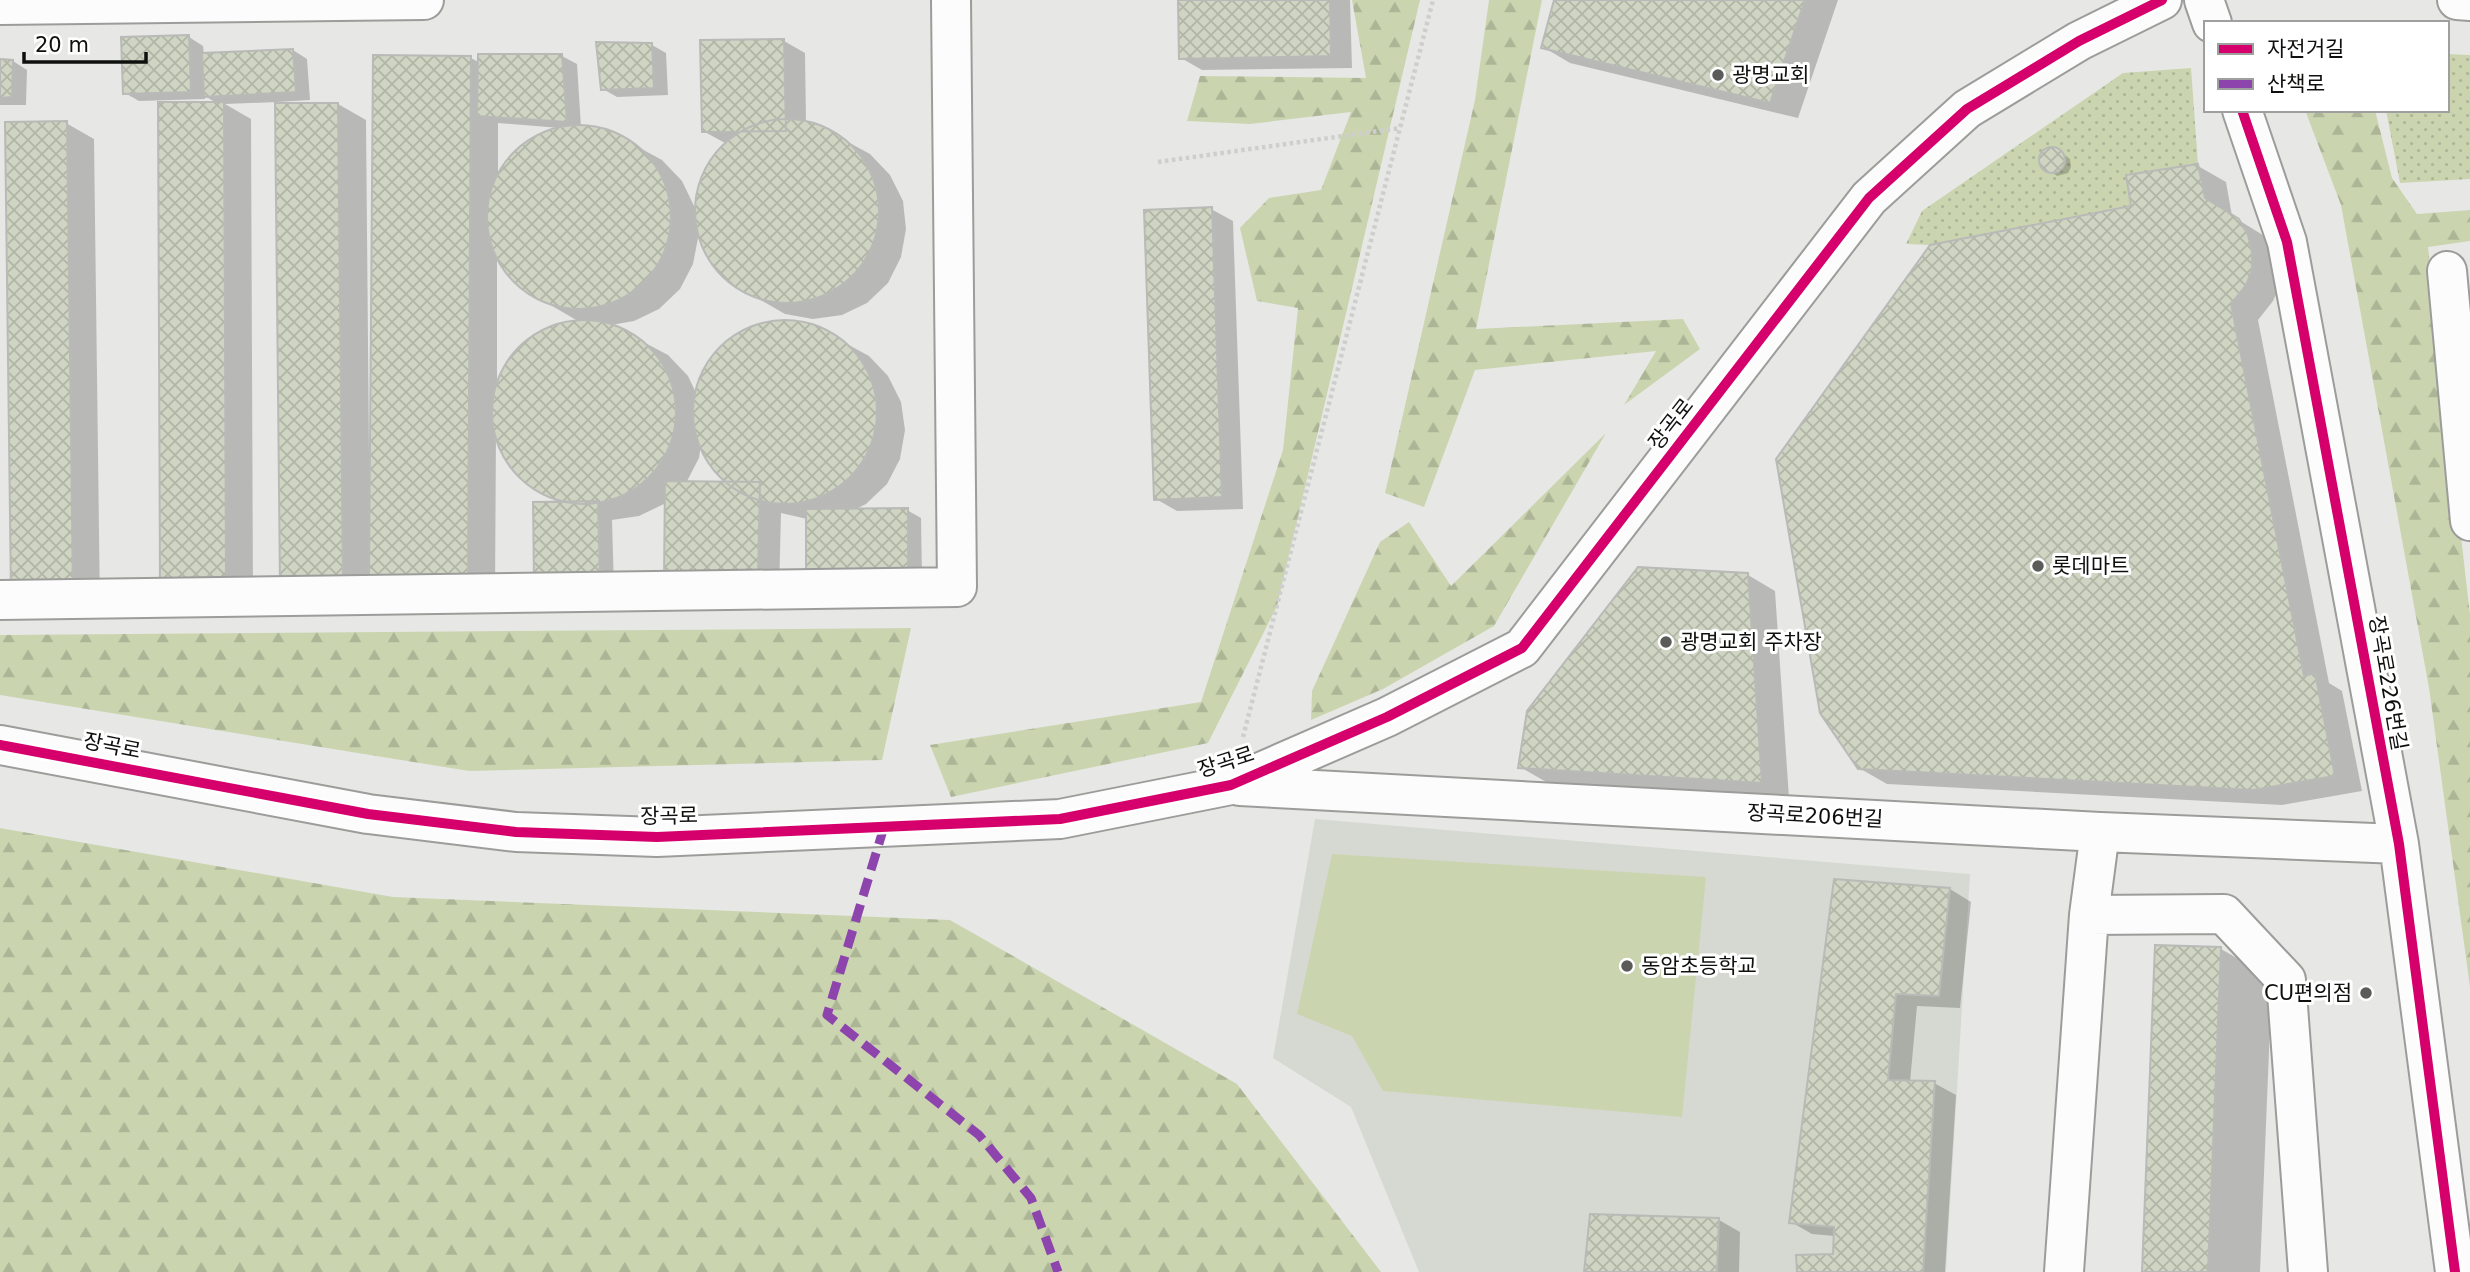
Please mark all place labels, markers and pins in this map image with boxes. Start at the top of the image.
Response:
place label: 광명교회 [1732,63,1809,87]
marker: 광명교회 [1710,67,1726,83]
place label: 롯데마트 [2052,554,2129,578]
marker: 롯데마트 [2030,558,2046,574]
place label: 광명교회 주차장 [1680,630,1822,654]
marker: 광명교회 주차장 [1658,634,1674,650]
place label: 동암초등학교 [1641,954,1757,978]
marker: 동암초등학교 [1619,958,1635,974]
place label: CU편의점 [2264,981,2352,1005]
marker: CU편의점 [2358,985,2374,1001]

